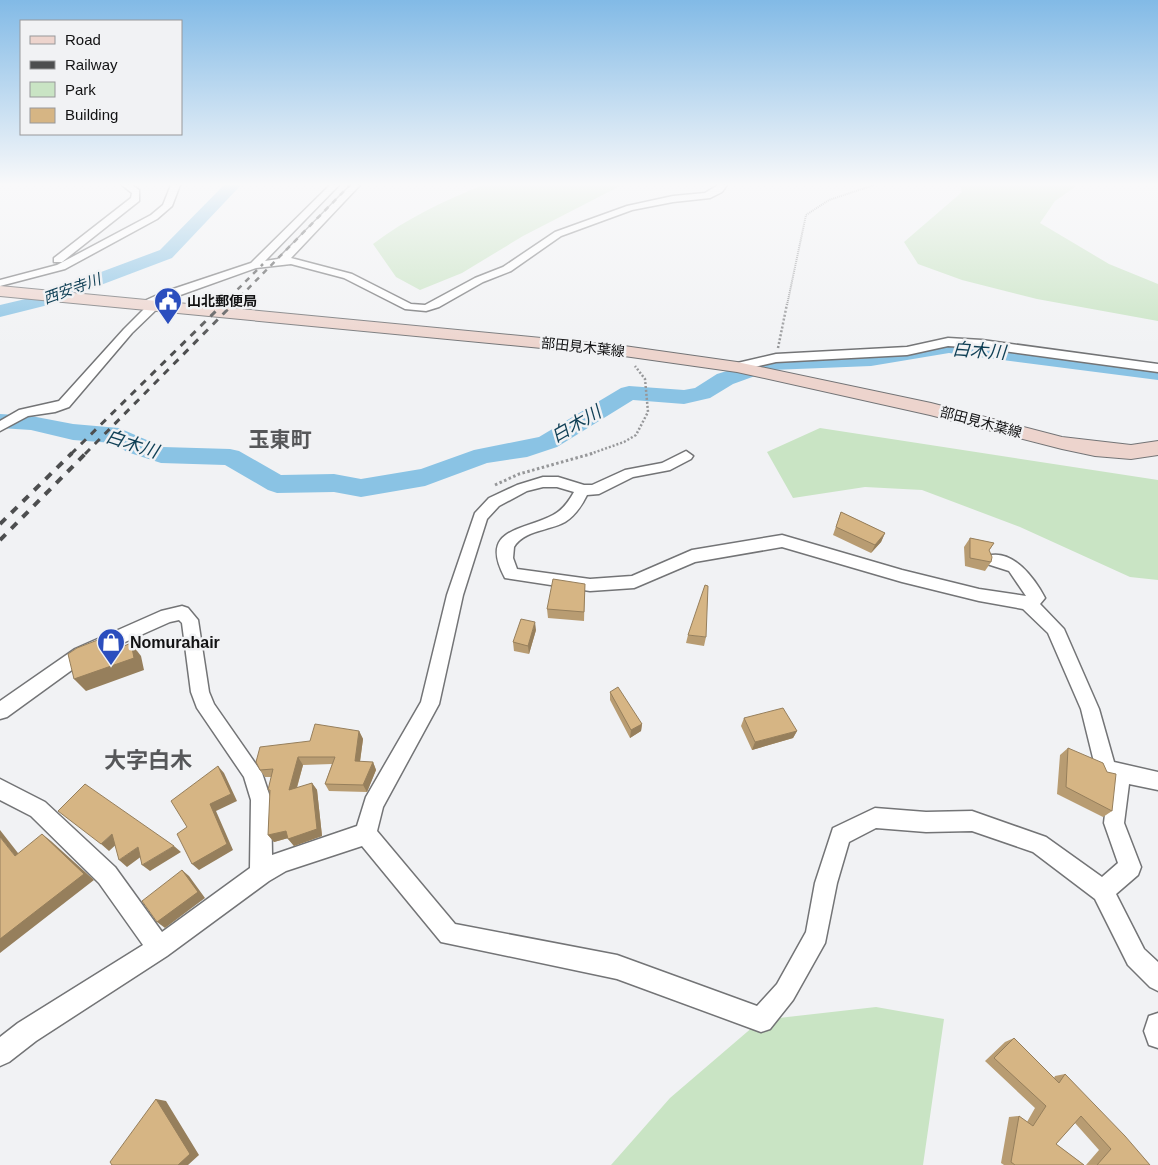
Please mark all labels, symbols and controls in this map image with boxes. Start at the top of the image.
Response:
legend [20,20,182,135]
text: Road [65,31,101,48]
text: Railway [65,56,118,73]
text: Park [65,81,96,98]
text: Building [65,106,118,123]
water label: 西安寺川 [41,270,105,307]
public building icon: 山北郵便局 [153,286,183,325]
place label: 山北郵便局 [187,293,257,309]
street label: 部田見木葉線 [540,335,626,359]
water label: 白木川 [951,339,1009,363]
water label: 白木川 [548,401,606,446]
street label: 部田見木葉線 [938,403,1024,441]
water label: 白木川 [103,426,163,462]
district label: 玉東町 [249,428,312,451]
shop icon: Nomurahair [96,627,126,666]
place label: Nomurahair [130,634,220,651]
district label: 大字白木 [104,748,192,773]

